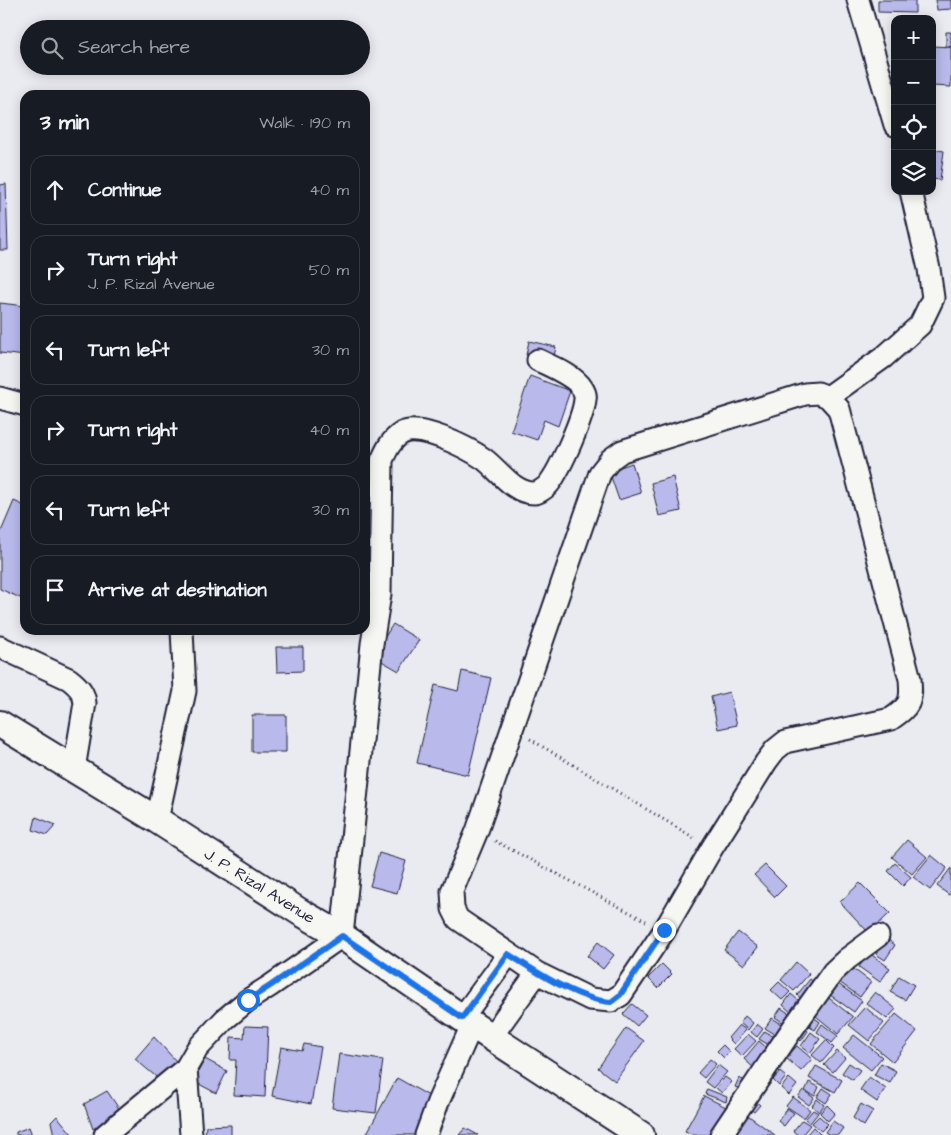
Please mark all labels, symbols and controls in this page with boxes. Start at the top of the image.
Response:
map controls [891,15,936,195]
button: + [891,15,936,60]
search box [20,20,370,75]
icon: search [38,34,66,62]
text: Search here [78,34,190,61]
button: − [891,60,936,105]
button: locate [891,105,936,150]
text: 3 min [40,108,89,137]
text: Walk · 190 m [259,112,350,134]
button: layers [891,150,936,195]
icon: ahead [41,176,69,204]
text: Continue [88,177,162,204]
text: 40 m [309,179,349,201]
text: Turn right [88,246,177,273]
icon: right [41,256,69,284]
text: 50 m [309,259,349,281]
text: J. P. Rizal Avenue [88,273,215,295]
icon: left [41,336,69,364]
text: Turn left [88,337,169,364]
text: 30 m [312,339,349,361]
icon: right [41,416,69,444]
text: Turn right [88,417,177,444]
text: 40 m [309,419,349,441]
icon: left [41,496,69,524]
text: Turn left [88,497,169,524]
text: 30 m [312,499,349,521]
icon: arrive [41,576,69,604]
text: Arrive at destination [88,577,267,604]
street label: J. P. Rizal Avenue [200,843,319,929]
route end [653,919,676,942]
route start [237,989,260,1012]

